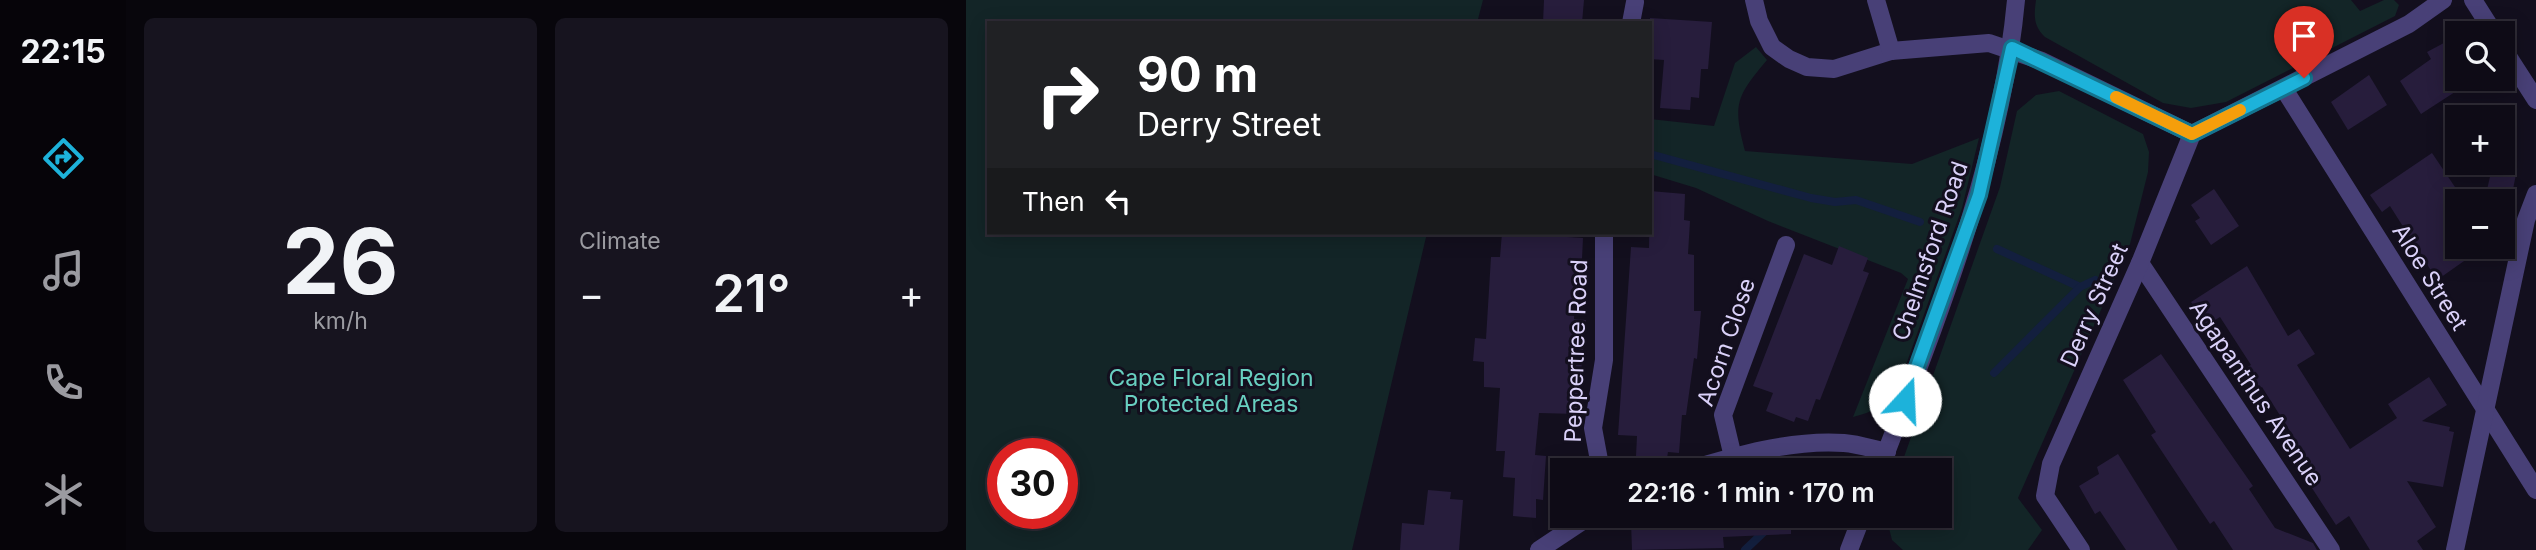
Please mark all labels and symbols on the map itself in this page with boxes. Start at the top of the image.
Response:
pin [2274,6,2334,78]
street label: Chelmsford Road [1886,158,1974,344]
street label: Aloe Street [2386,219,2474,336]
street label: Derry Street [2054,238,2134,371]
street label: Peppertree Road [1559,259,1593,443]
street label: Acorn Close [1691,274,1761,410]
street label: Agapanthus Avenue [2183,295,2329,491]
position arrow [1868,363,1942,437]
park label: Cape Floral Region Protected Areas [1108,364,1314,418]
speed limit sign: 30 [987,438,1078,529]

